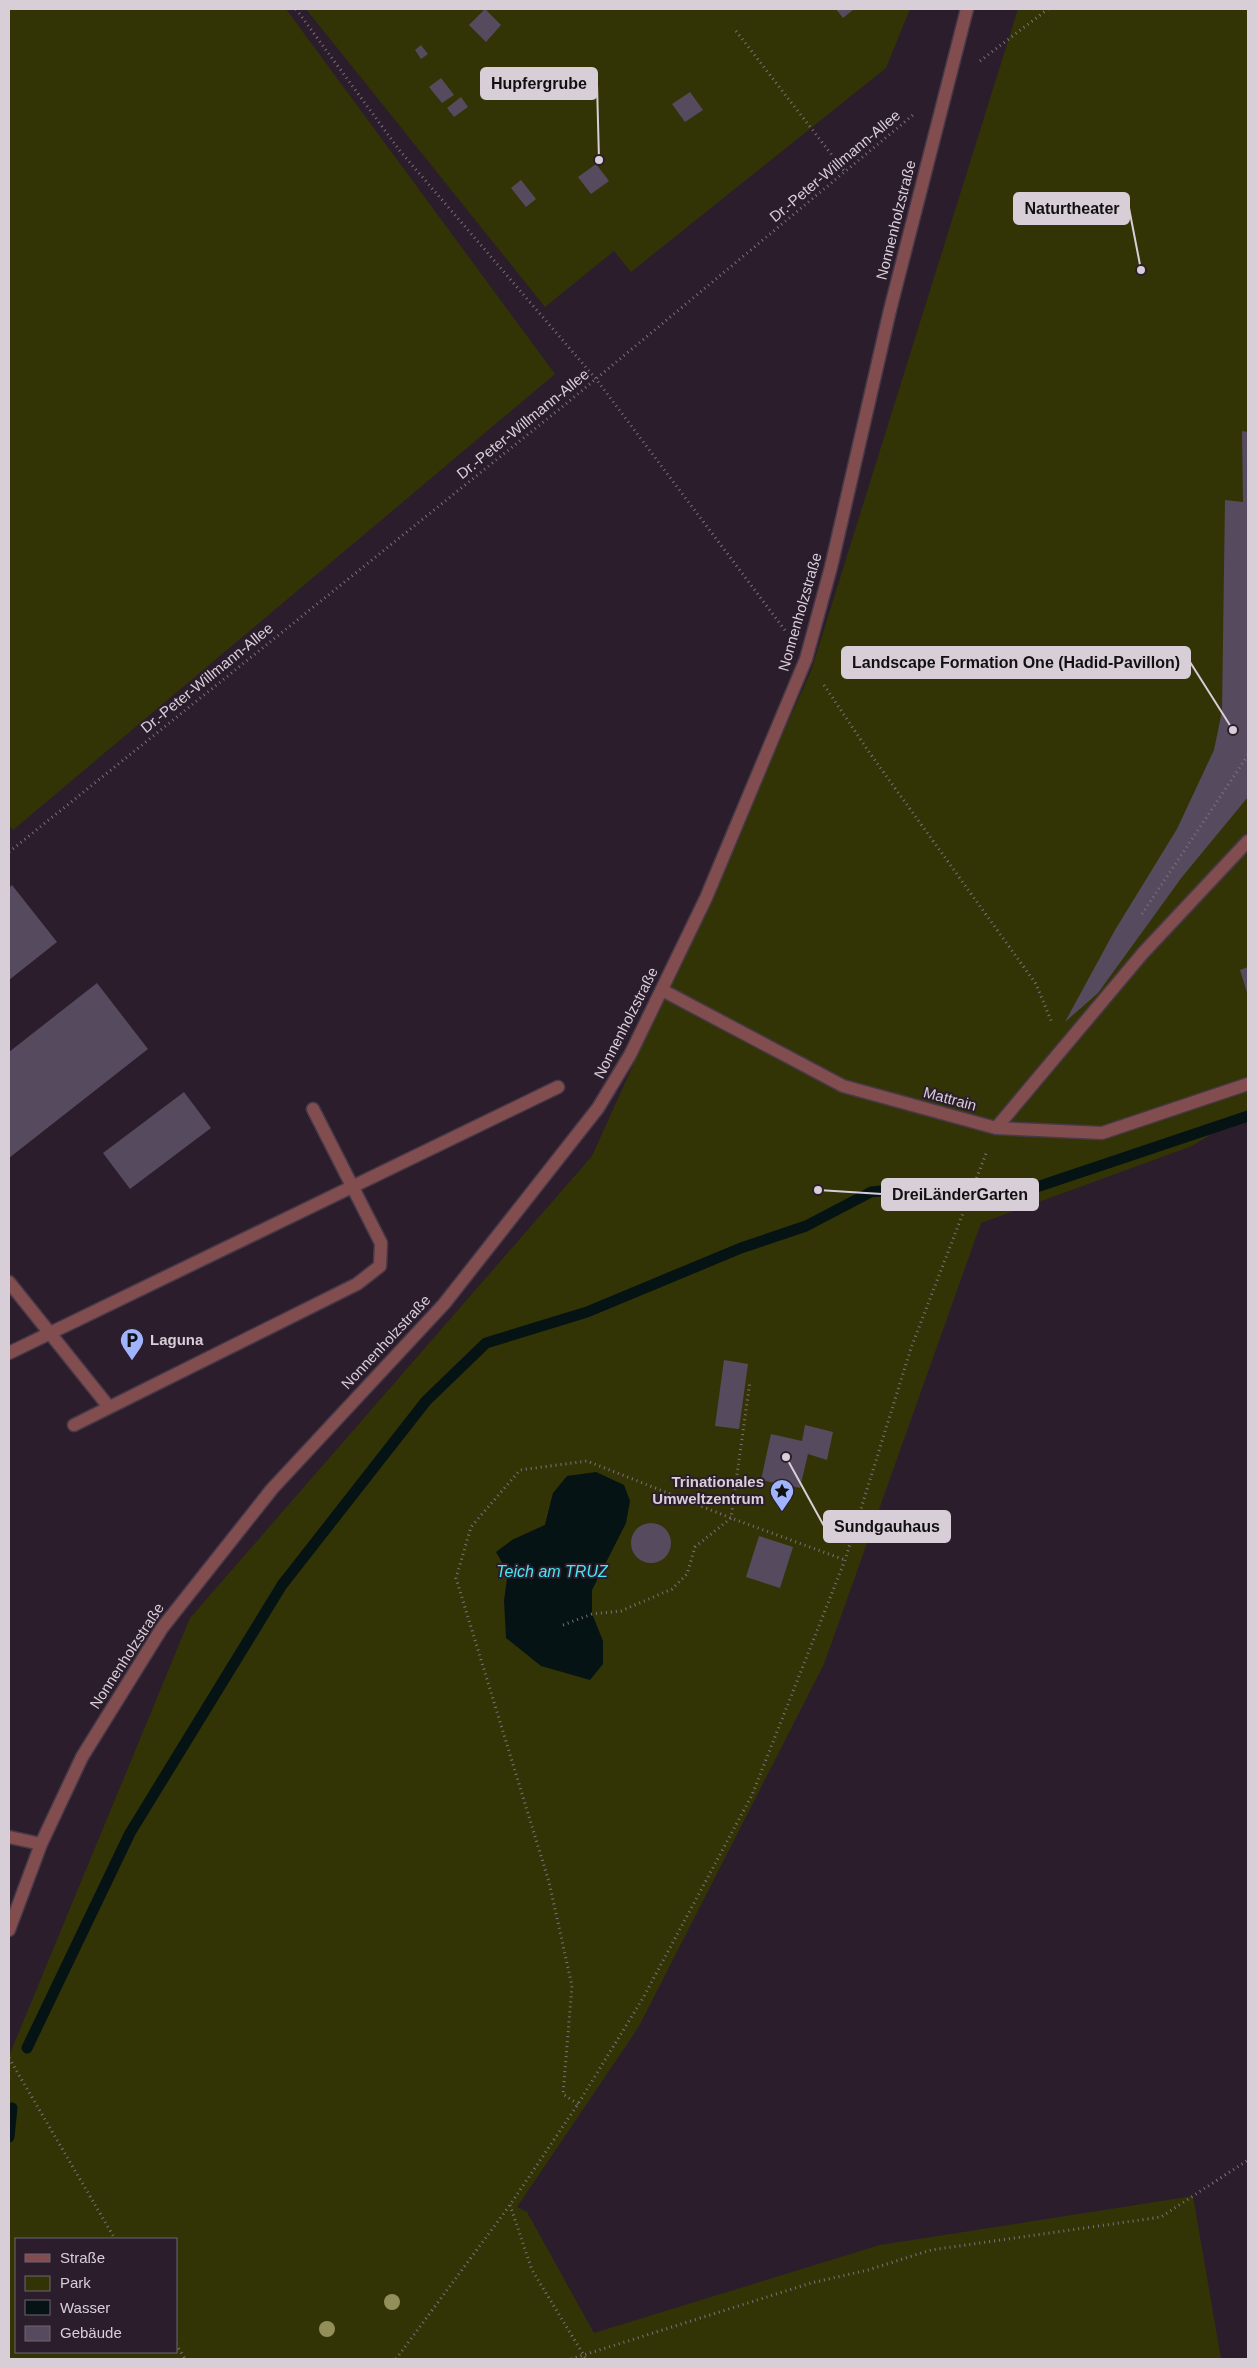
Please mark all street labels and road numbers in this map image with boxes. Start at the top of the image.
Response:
street label: Dr.-Peter-Willmann-Allee [766,106,903,225]
street label: Nonnenholzstraße [872,158,919,281]
street label: Dr.-Peter-Willmann-Allee [453,365,592,482]
street label: Nonnenholzstraße [774,551,825,673]
street label: Dr.-Peter-Willmann-Allee [137,619,276,736]
street label: Nonnenholzstraße [590,964,661,1081]
street label: Mattrain [922,1083,978,1114]
street label: Nonnenholzstraße [338,1291,434,1392]
street label: Nonnenholzstraße [86,1600,167,1712]

